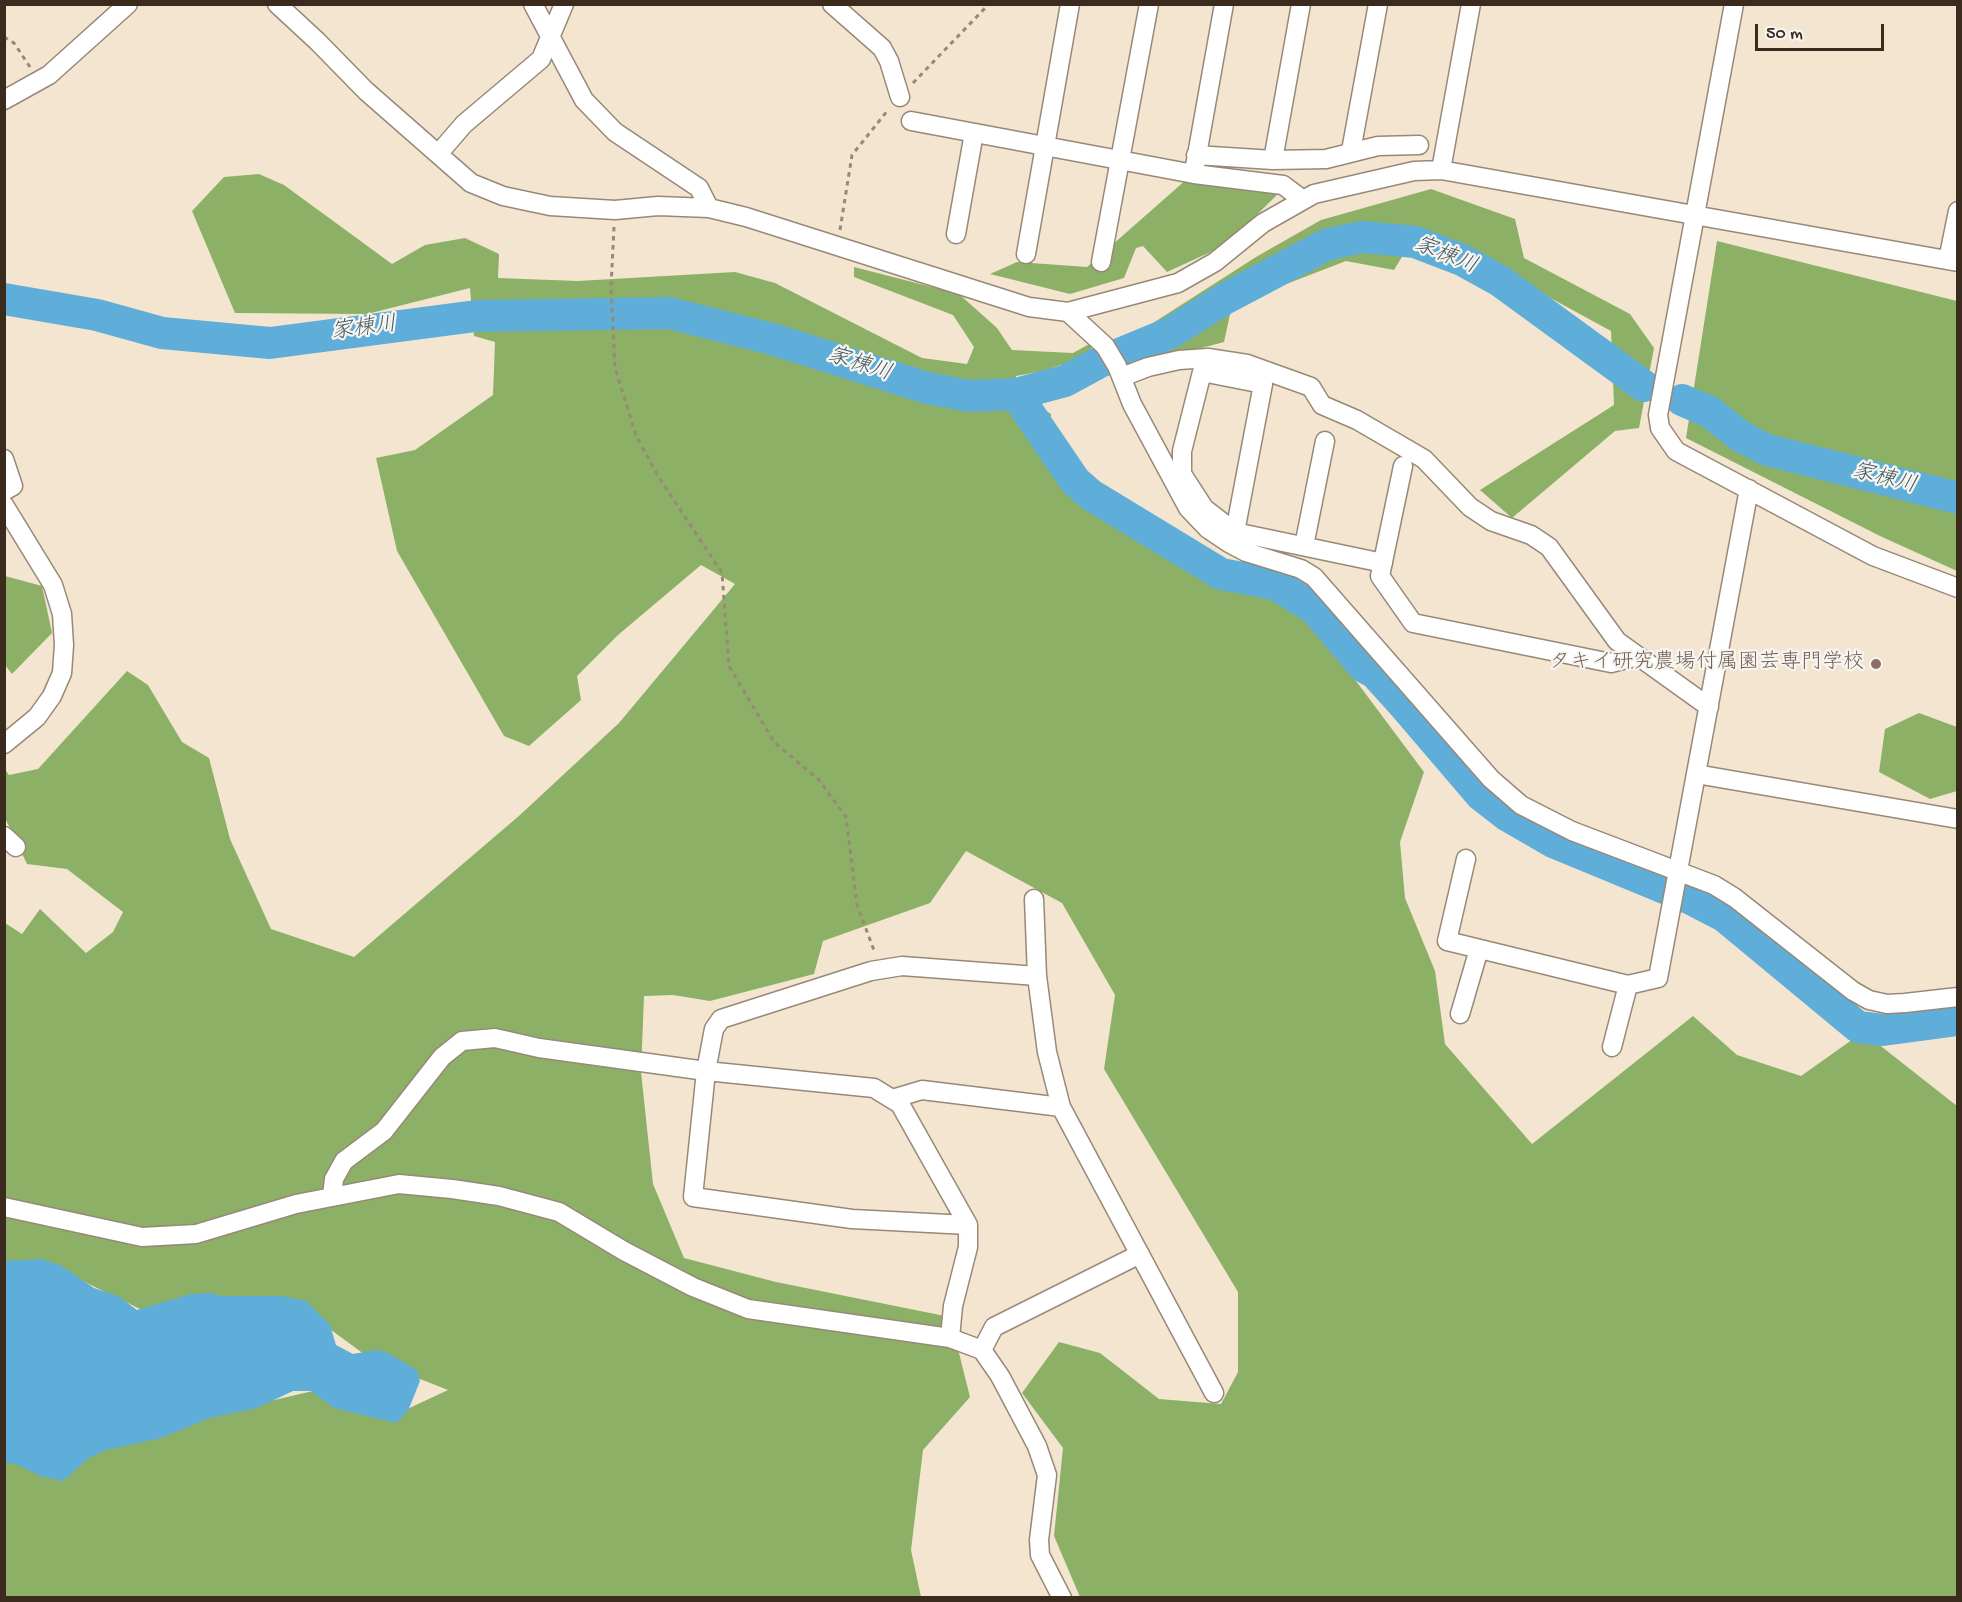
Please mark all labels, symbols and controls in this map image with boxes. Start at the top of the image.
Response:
scale bar [1758,12,1887,50]
text: 50 m [1766,24,1803,45]
water label: 家棟川 [1409,232,1481,282]
water label: 家棟川 [330,313,398,347]
water label: 家棟川 [824,343,894,389]
water label: 家棟川 [1849,459,1919,501]
place label: タキイ研究農場付属園芸専門学校 [1549,651,1864,677]
marker: タキイ研究農場付属園芸専門学校 [1869,657,1883,671]

